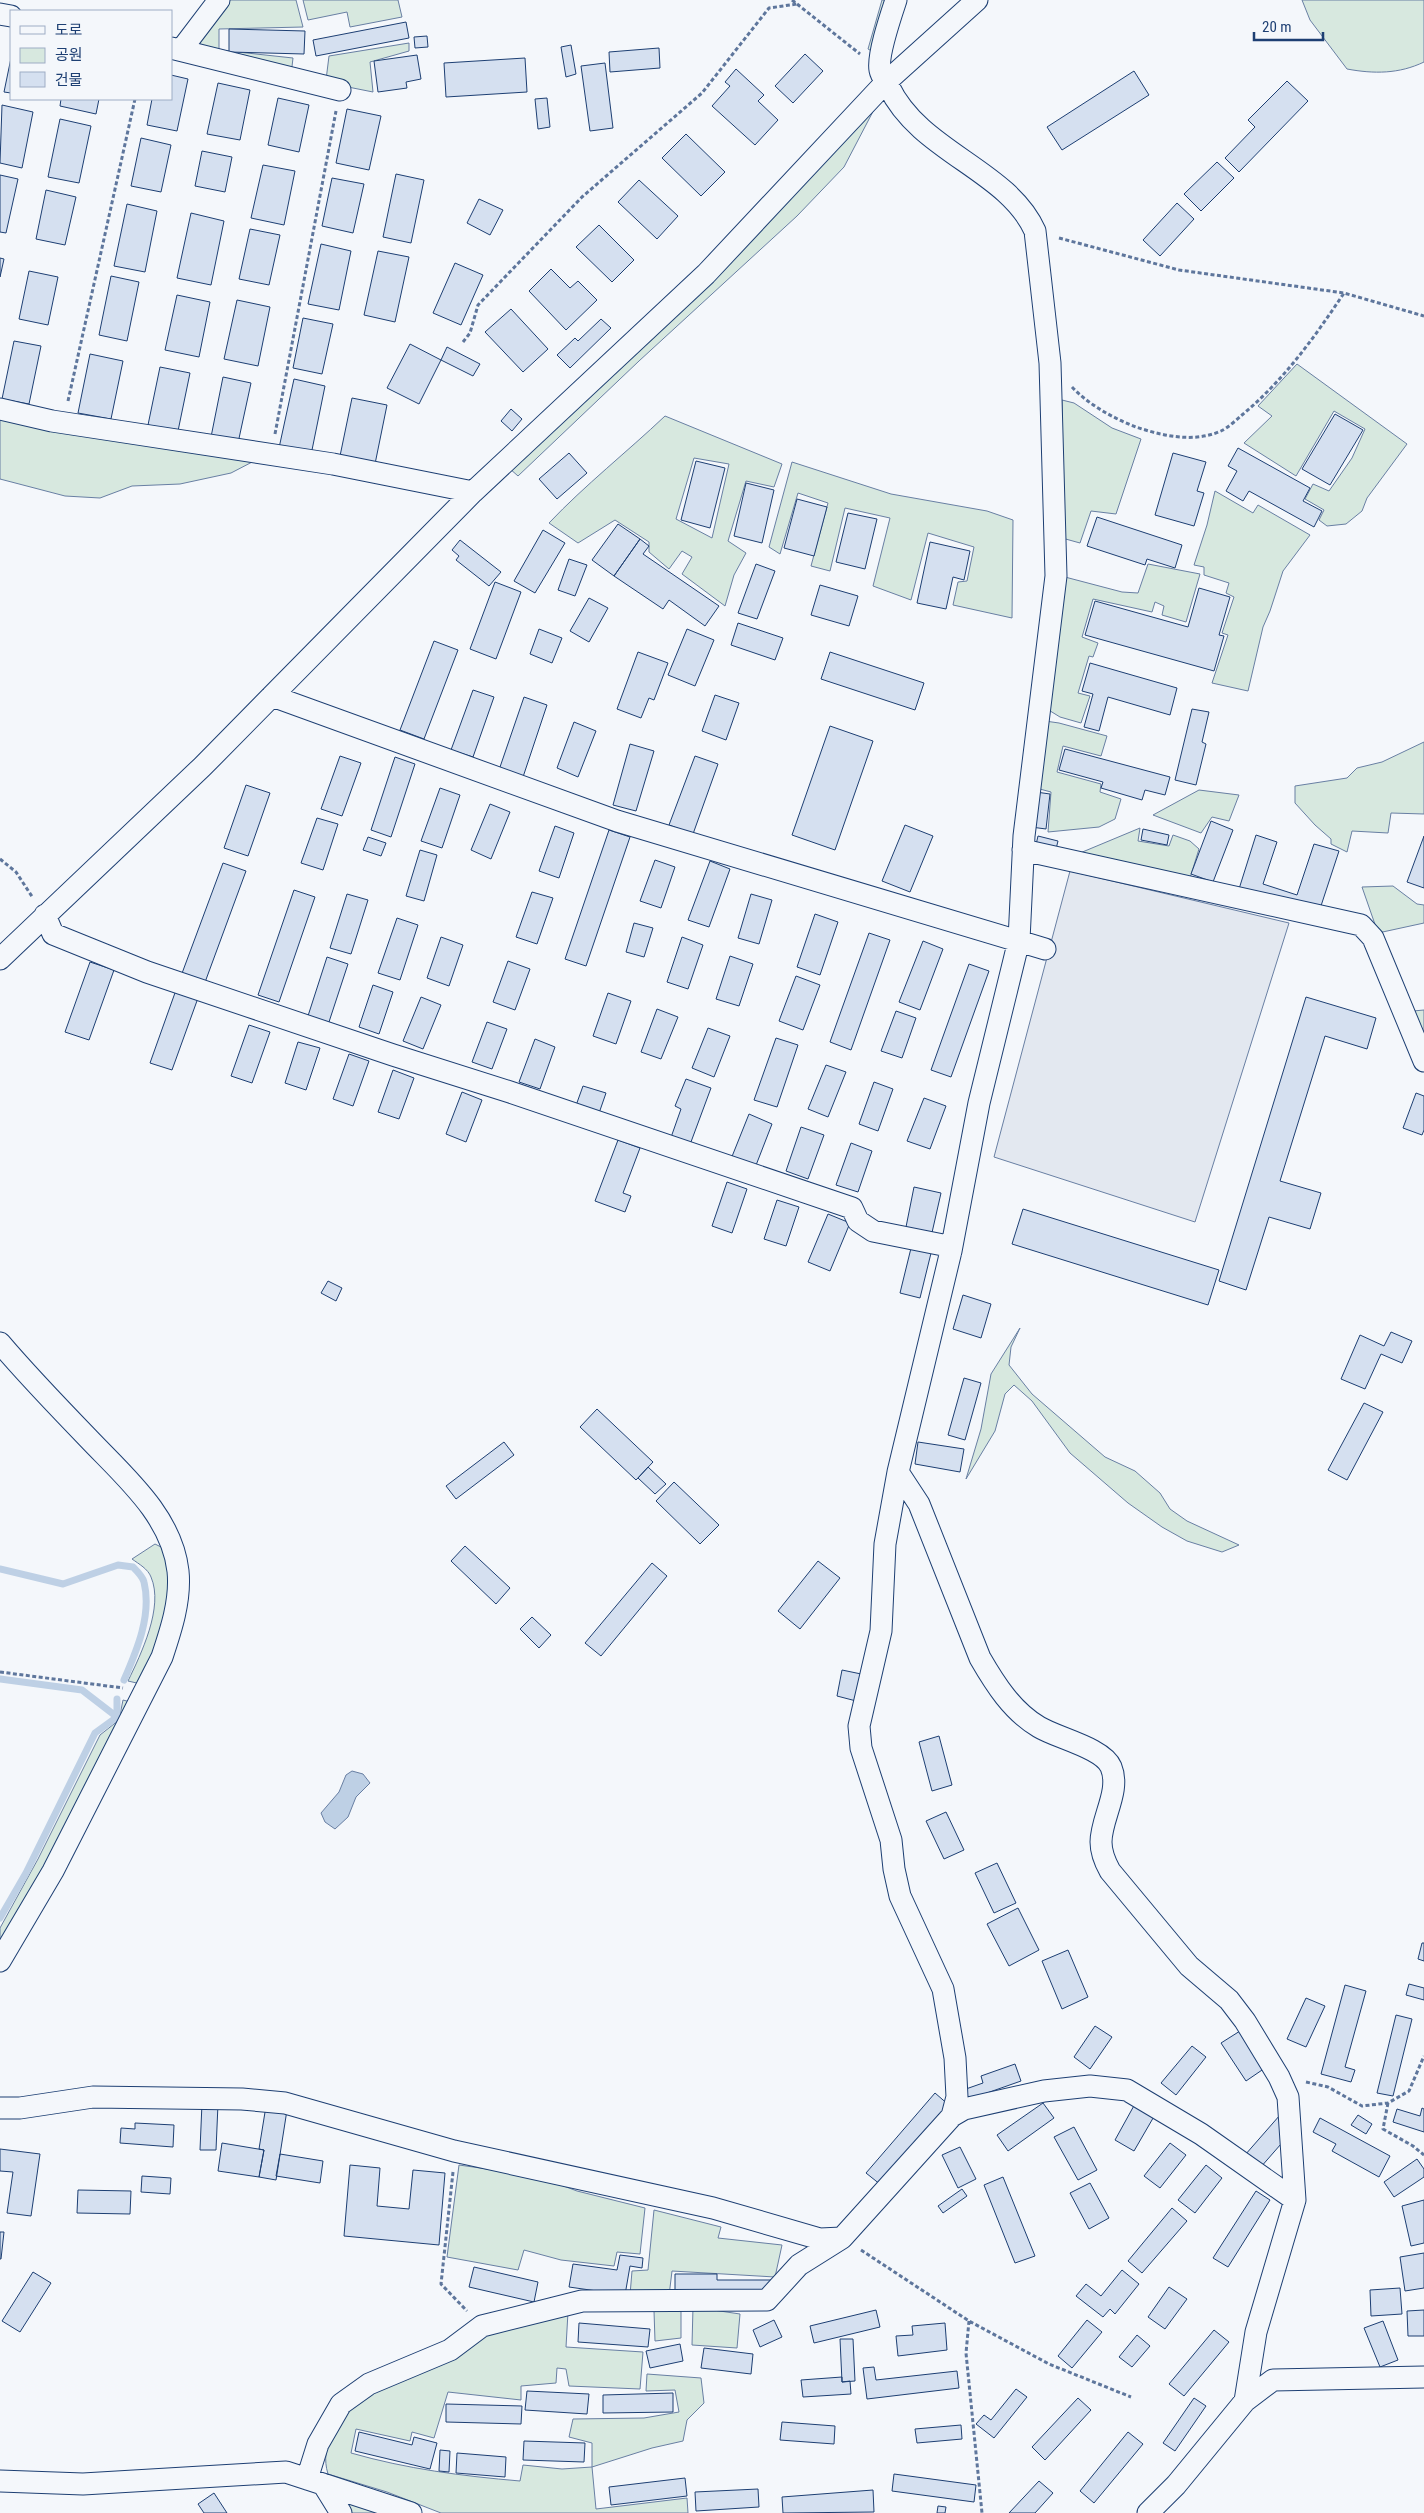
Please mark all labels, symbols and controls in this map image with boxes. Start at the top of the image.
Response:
legend [10,10,172,100]
scale bar [1254,10,1323,42]
text: 20 m [1262,18,1292,36]
text: 도로 [55,21,83,39]
text: 공원 [55,46,83,64]
text: 건물 [55,71,83,89]

